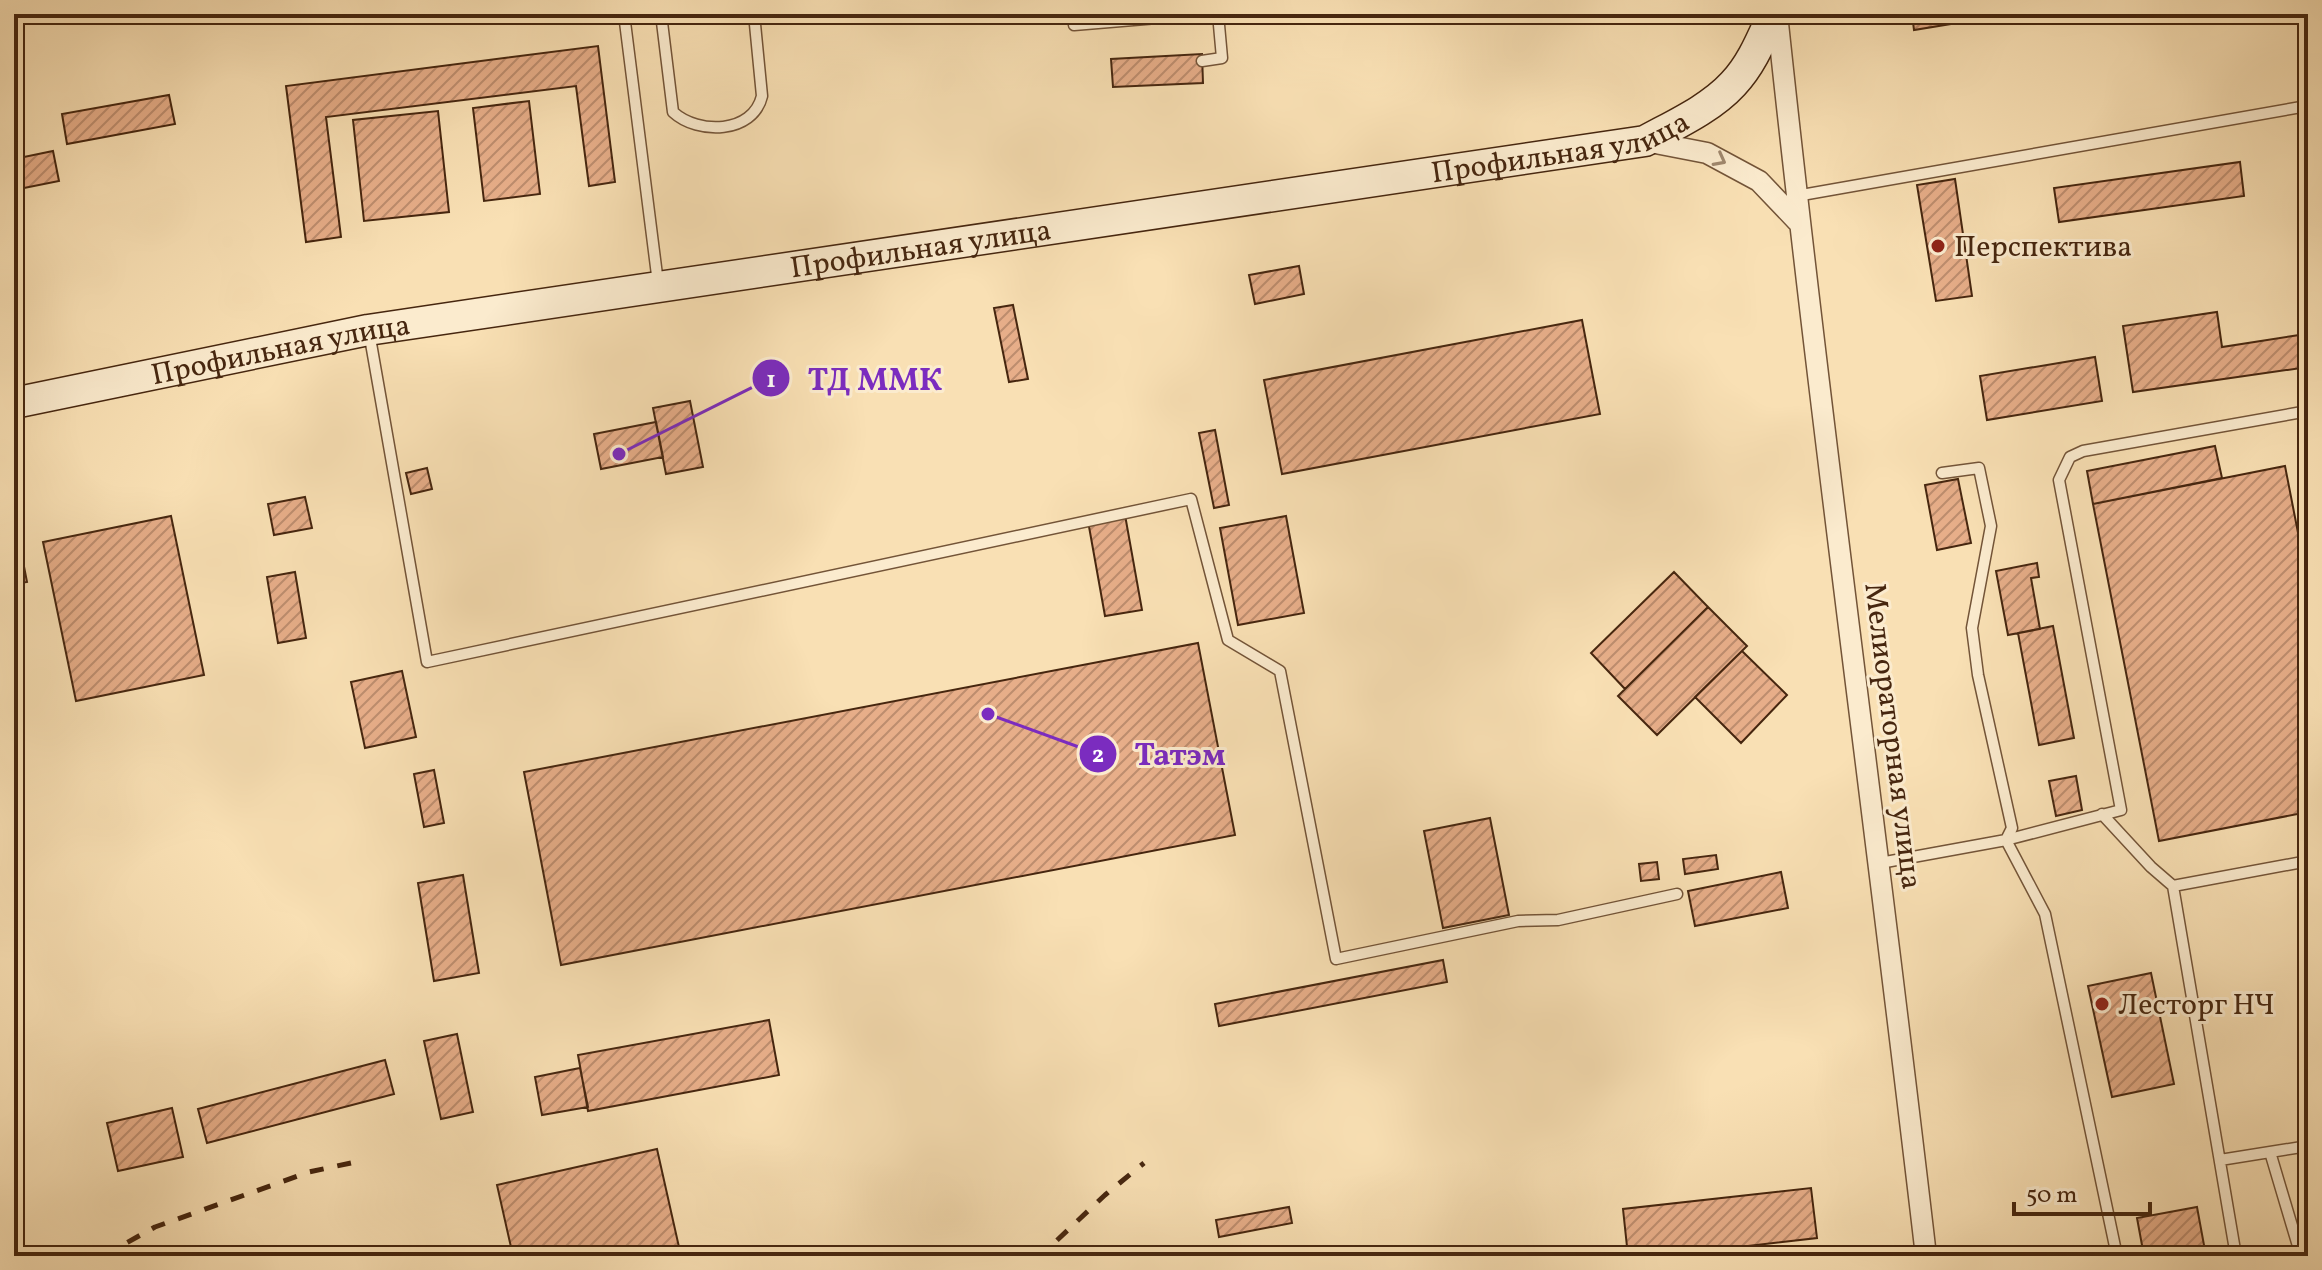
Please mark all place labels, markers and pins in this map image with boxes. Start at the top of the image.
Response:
place label: Перспектива [1954,227,2132,269]
marker: Перспектива [1929,237,1947,255]
callout: ТД ММК [751,350,958,406]
callout: Татэм [1078,726,1242,782]
place label: Лесторг НЧ [2118,985,2275,1027]
marker: Лесторг НЧ [2093,995,2111,1013]

